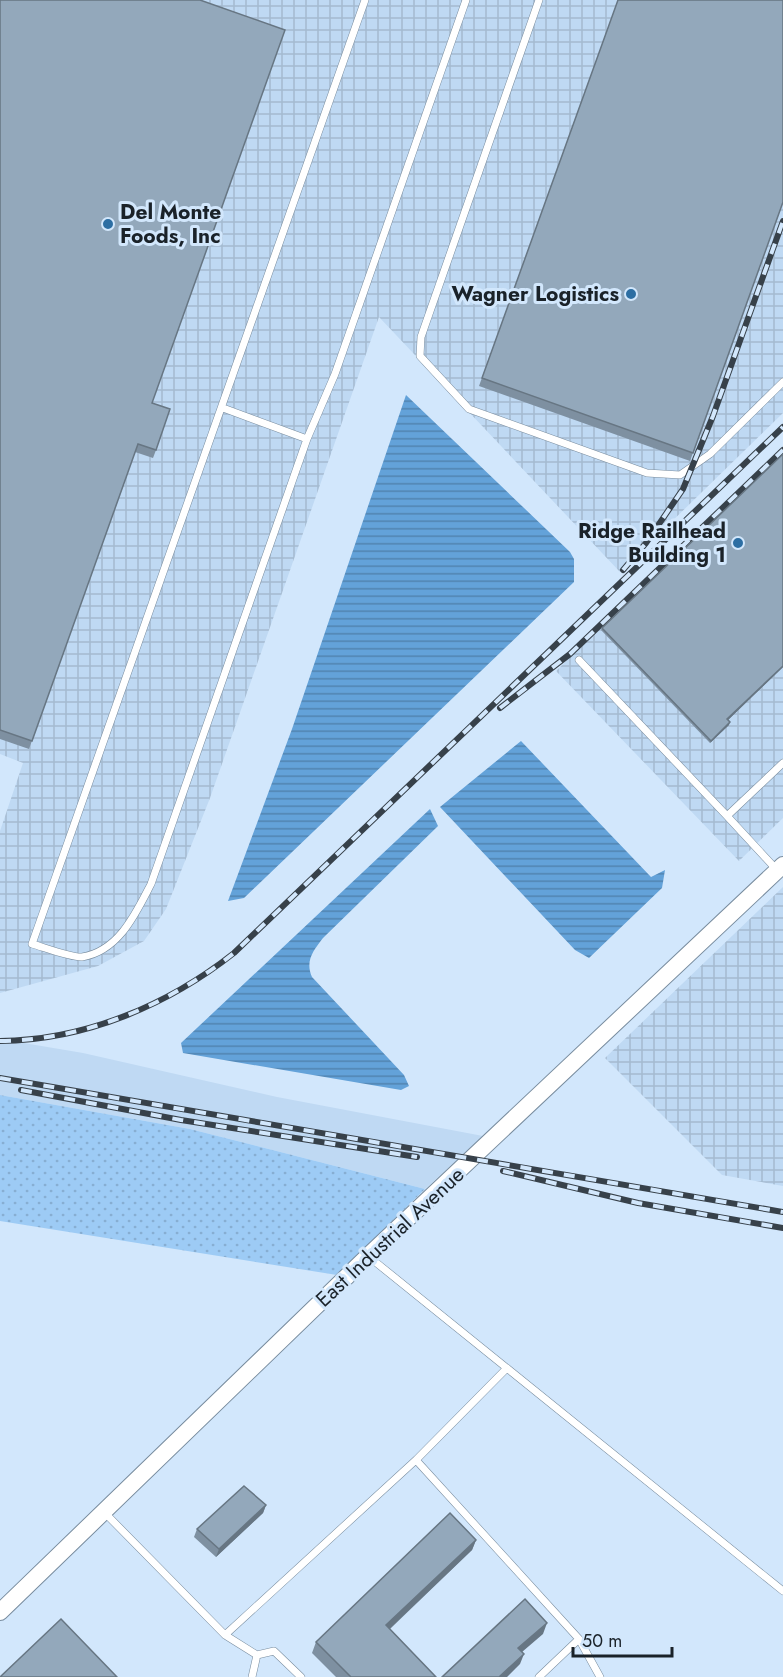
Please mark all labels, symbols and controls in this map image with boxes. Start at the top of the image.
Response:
place label: Del Monte Foods, Inc [120,197,221,251]
marker: Del Monte Foods, Inc [101,217,115,231]
place label: Wagner Logistics [451,279,619,309]
marker: Wagner Logistics [624,287,638,301]
place label: Ridge Railhead Building 1 [578,516,726,570]
marker: Ridge Railhead Building 1 [731,536,745,550]
street label: East Industrial Avenue [309,1160,471,1314]
scale bar [573,1620,672,1658]
text: 50 m [582,1628,622,1654]

